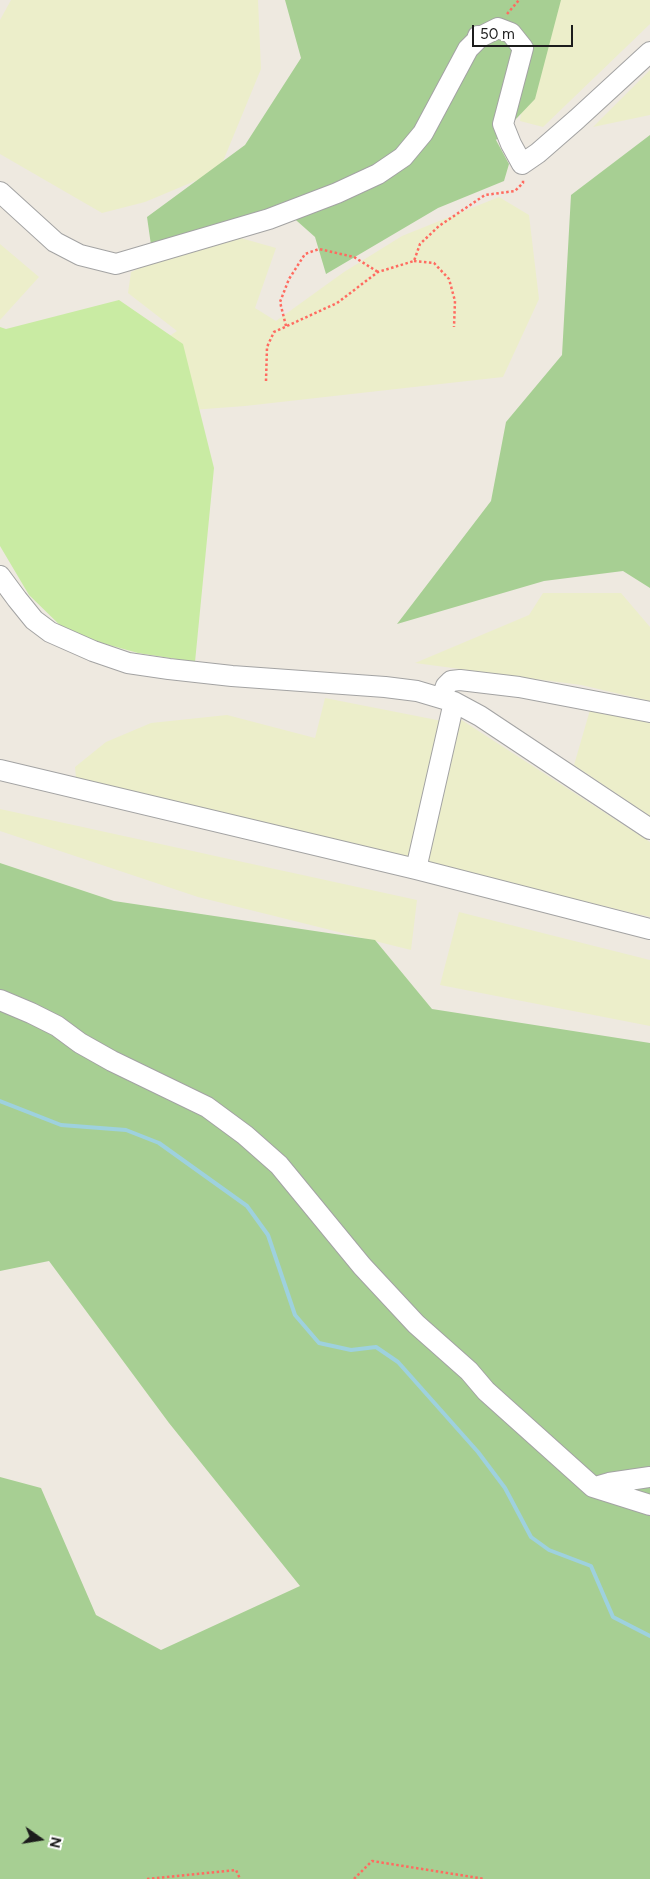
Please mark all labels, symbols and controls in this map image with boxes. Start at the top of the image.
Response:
scale bar [475,15,576,47]
text: 50 m [480,25,515,43]
north arrow [15,1814,65,1864]
text: N [46,1835,65,1850]

